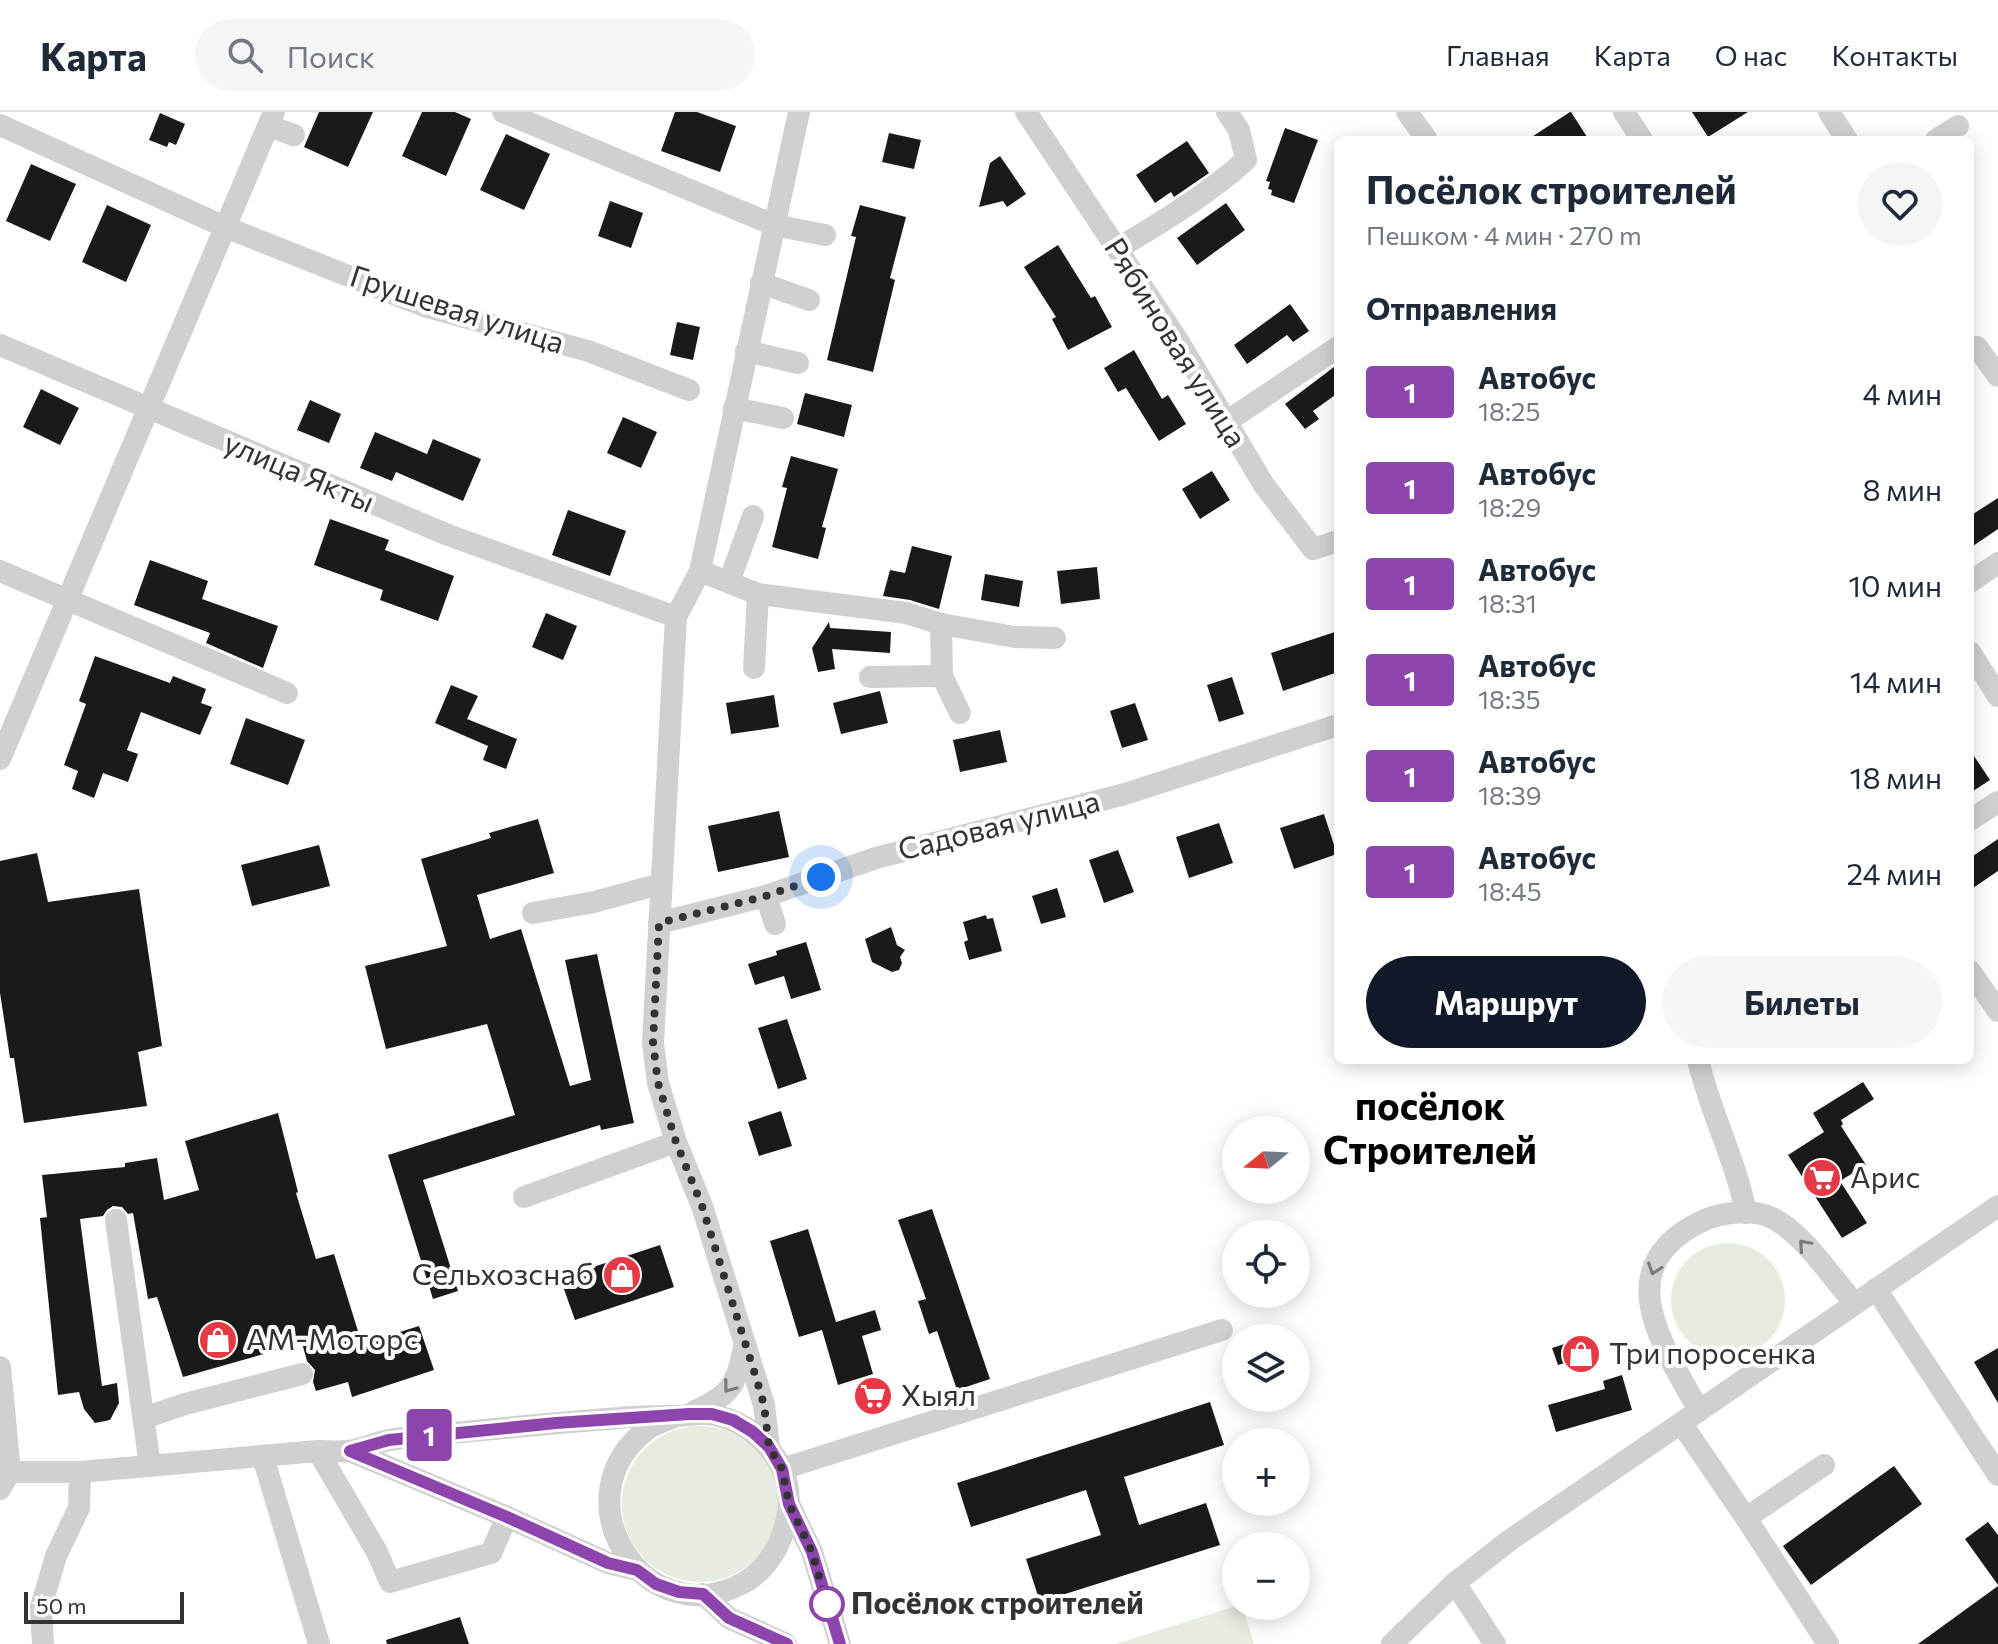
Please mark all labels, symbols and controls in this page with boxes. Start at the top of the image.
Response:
search box [195,19,755,91]
text: Карта [40,32,147,79]
icon: search [223,33,267,77]
text: Поиск [287,37,375,74]
text: Главная [1446,38,1550,72]
text: Карта [1594,38,1671,72]
text: О нас [1715,38,1787,72]
text: Контакты [1831,38,1958,72]
button: heart [1858,162,1942,246]
text: Посёлок строителей [1366,165,1737,212]
text: Пешком · 4 мин · 270 m [1366,219,1642,250]
street label: Рябиновая улица [1098,230,1256,453]
street label: Грушевая улица [346,256,569,360]
text: Отправления [1366,289,1557,326]
text: Автобус [1478,358,1596,395]
text: 4 мин [1863,374,1942,411]
text: 1 [1404,375,1416,409]
text: 18:25 [1478,395,1540,426]
street label: улица Якты [219,422,381,519]
text: Автобус [1478,454,1596,491]
text: 8 мин [1862,470,1942,507]
text: 1 [1404,471,1416,505]
text: 18:29 [1478,491,1541,522]
text: Автобус [1478,550,1596,587]
text: 10 мин [1848,566,1942,603]
text: 1 [1404,567,1416,601]
text: 18:31 [1478,587,1537,618]
text: Автобус [1478,646,1596,683]
text: 14 мин [1850,662,1942,699]
text: 1 [1404,663,1416,697]
text: 18:35 [1478,683,1541,714]
text: Автобус [1478,742,1596,779]
text: 18 мин [1850,758,1942,795]
text: 1 [1404,759,1416,793]
text: 18:39 [1478,779,1542,810]
street label: Садовая улица [894,781,1103,867]
text: Автобус [1478,838,1596,875]
text: 24 мин [1846,854,1942,891]
text: 1 [1404,855,1416,889]
your location [801,857,841,897]
text: 18:45 [1478,875,1542,906]
button: Маршрут [1366,956,1646,1048]
button: Билеты [1662,956,1942,1048]
district label: посёлок Строителей [1323,1081,1537,1172]
north arrow [1222,1116,1310,1204]
map controls [1222,1116,1310,1620]
supermarket icon: Арис [1801,1157,1843,1199]
place label: Арис [1850,1157,1920,1194]
button: locate [1222,1220,1310,1308]
one-way arrow [1799,1240,1814,1255]
place label: Сельхозснаб [412,1254,594,1291]
shop icon: Сельхозснаб [601,1254,643,1296]
one-way arrow [1648,1261,1664,1275]
shop icon: АМ-Моторс [197,1319,239,1361]
place label: АМ-Моторс [246,1319,418,1356]
button: layers [1222,1324,1310,1412]
shop icon: Три поросенка [1560,1333,1602,1375]
place label: Три поросенка [1609,1333,1816,1370]
supermarket icon: Хыял [852,1375,894,1417]
place label: Хыял [901,1375,976,1412]
one-way arrow [724,1378,739,1393]
line badge: 1 [403,1409,455,1461]
text: 1 [423,1418,435,1452]
button: + [1222,1428,1310,1516]
button: − [1222,1532,1310,1620]
place label: Посёлок строителей [851,1583,1144,1620]
marker: Посёлок строителей [810,1587,844,1621]
scale bar [24,1588,184,1624]
text: 50 m [36,1592,86,1619]

